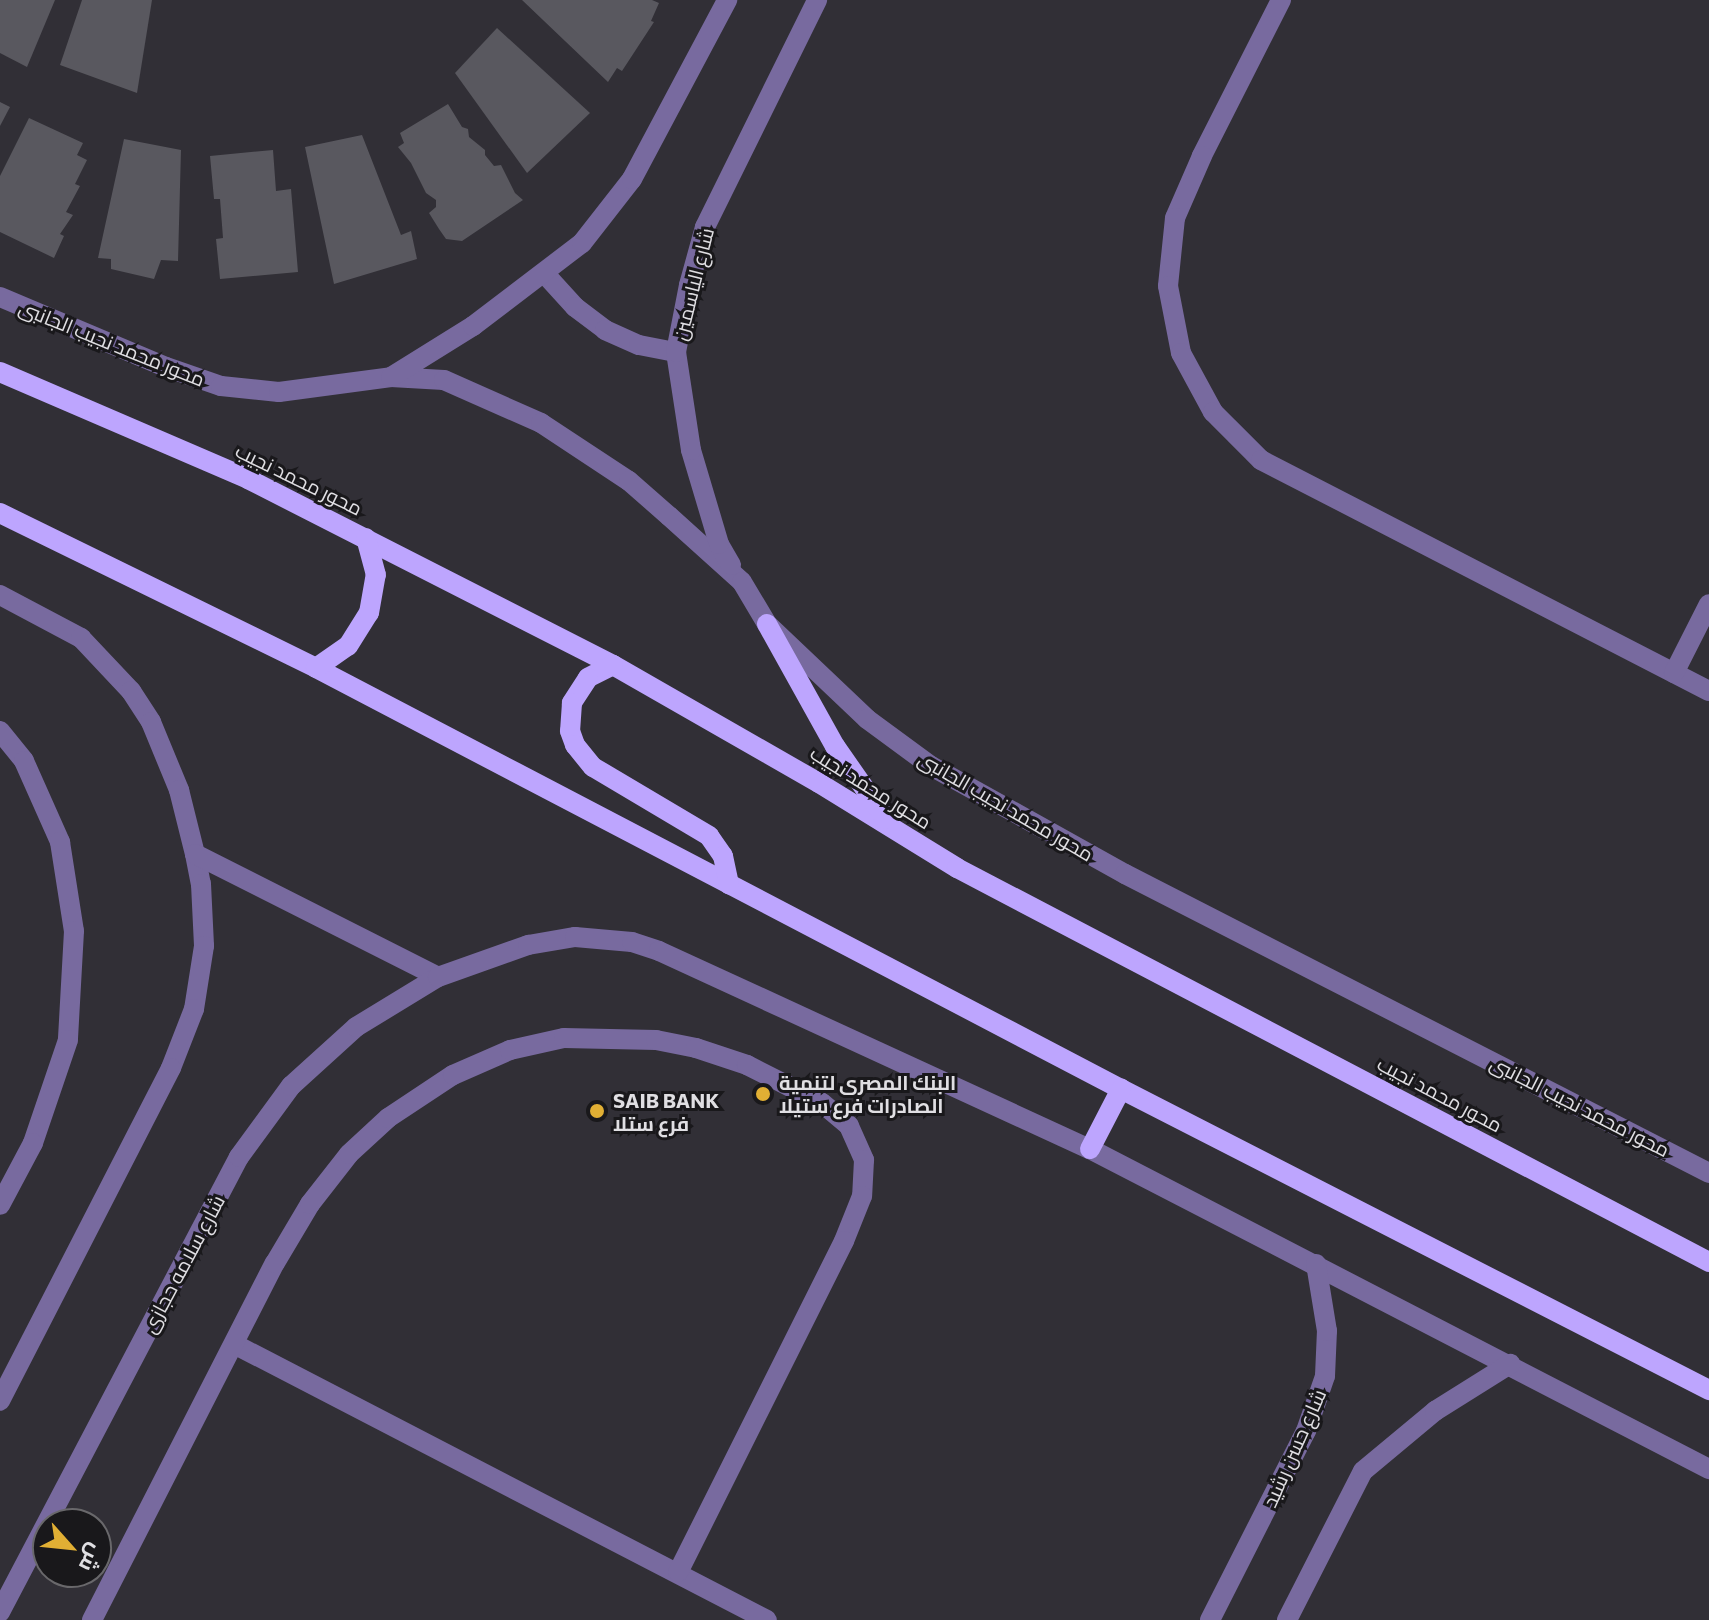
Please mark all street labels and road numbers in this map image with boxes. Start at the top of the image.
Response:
street label: شارع الياسمين [667,225,719,343]
street label: محور محمد نجيب الجانبى [16,295,208,391]
street label: محور محمد نجيب [232,438,366,520]
street label: محور محمد نجيب [806,740,936,834]
street label: محور محمد نجيب الجانبى [914,746,1098,866]
street label: محور محمد نجيب الجانبى [1486,1050,1674,1162]
street label: محور محمد نجيب [1373,1051,1507,1137]
street label: شارع سلامه حجازى [136,1191,230,1337]
street label: شارع حسن رشيد [1257,1385,1331,1511]

